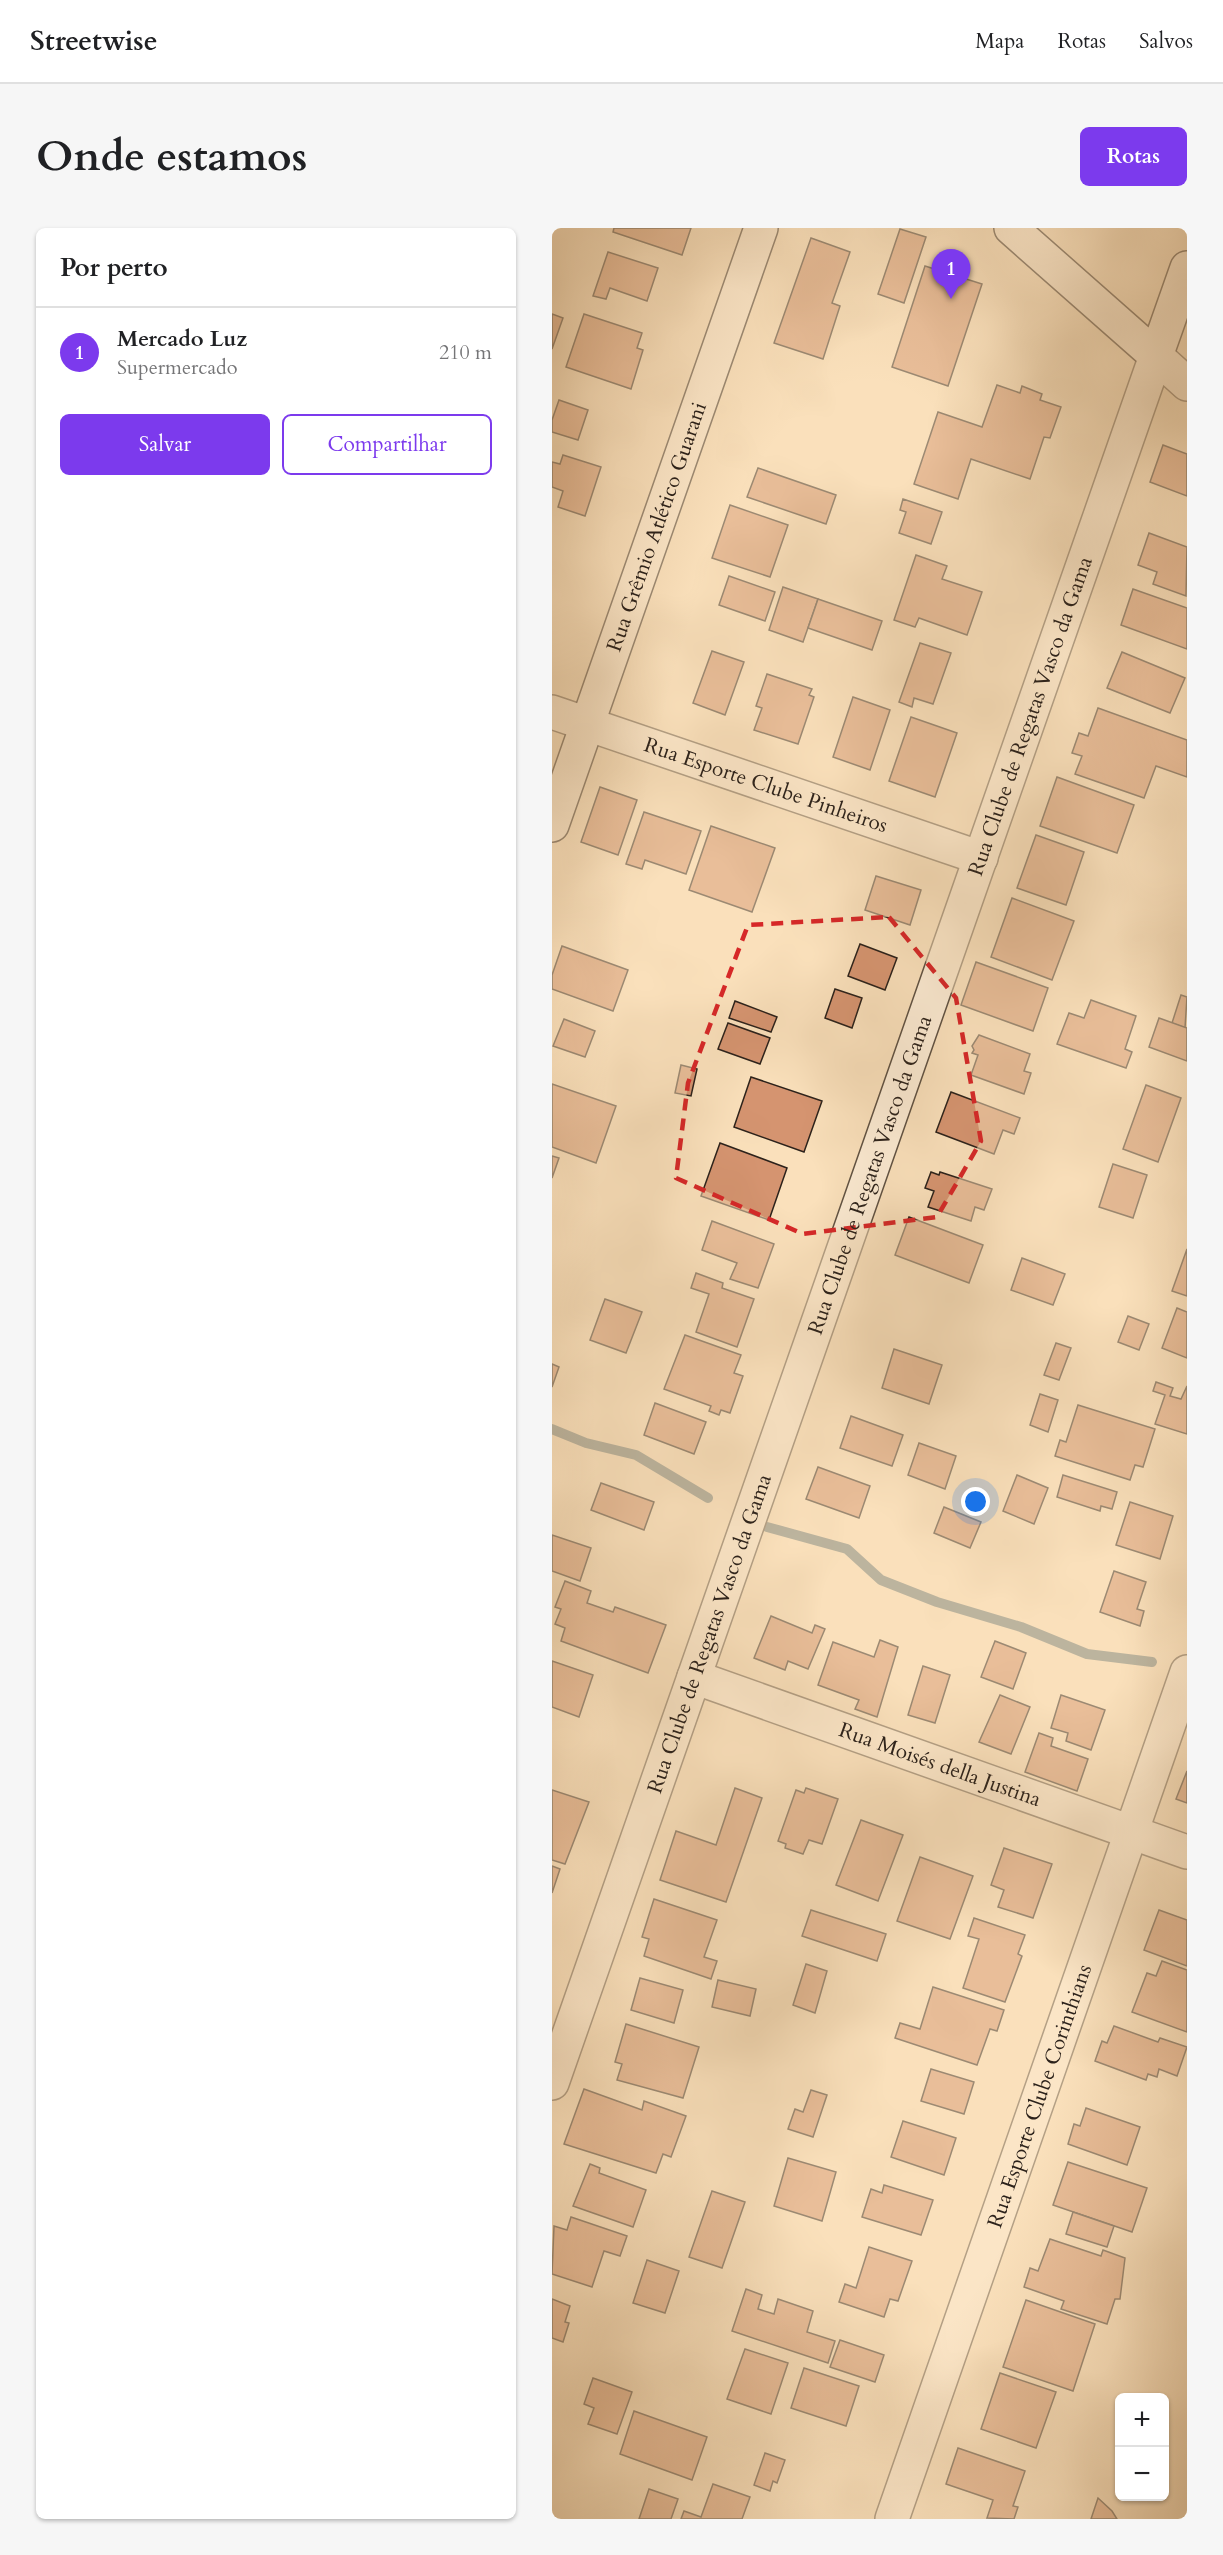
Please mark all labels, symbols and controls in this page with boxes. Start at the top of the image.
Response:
text: Streetwise [30,22,158,60]
text: Mapa [975,27,1024,56]
text: Rotas [1057,27,1106,56]
text: Salvos [1139,27,1193,56]
button: Rotas [1080,127,1187,186]
text: Onde estamos [36,128,307,185]
text: Por perto [60,250,168,285]
pin: 1 [932,250,970,299]
text: Mercado Luz [117,324,247,354]
text: 1 [74,339,85,366]
text: 210 m [439,339,492,366]
text: Supermercado [117,354,238,381]
street label: Rua Grêmio Atlético Guarani [600,398,714,656]
button: Salvar [60,414,270,475]
button: Compartilhar [282,414,492,475]
street label: Rua Clube de Regatas Vasco da Gama [961,553,1100,880]
street label: Rua Esporte Clube Pinheiros [640,730,891,840]
street label: Rua Clube de Regatas Vasco da Gama [801,1011,939,1339]
street label: Rua Clube de Regatas Vasco da Gama [640,1470,779,1797]
your location [961,1487,990,1516]
street label: Rua Moisés della Justina [835,1716,1045,1814]
street label: Rua Esporte Clube Corinthians [981,1960,1099,2232]
map controls [1115,2393,1169,2501]
button: + [1115,2393,1169,2447]
button: − [1115,2447,1169,2501]

